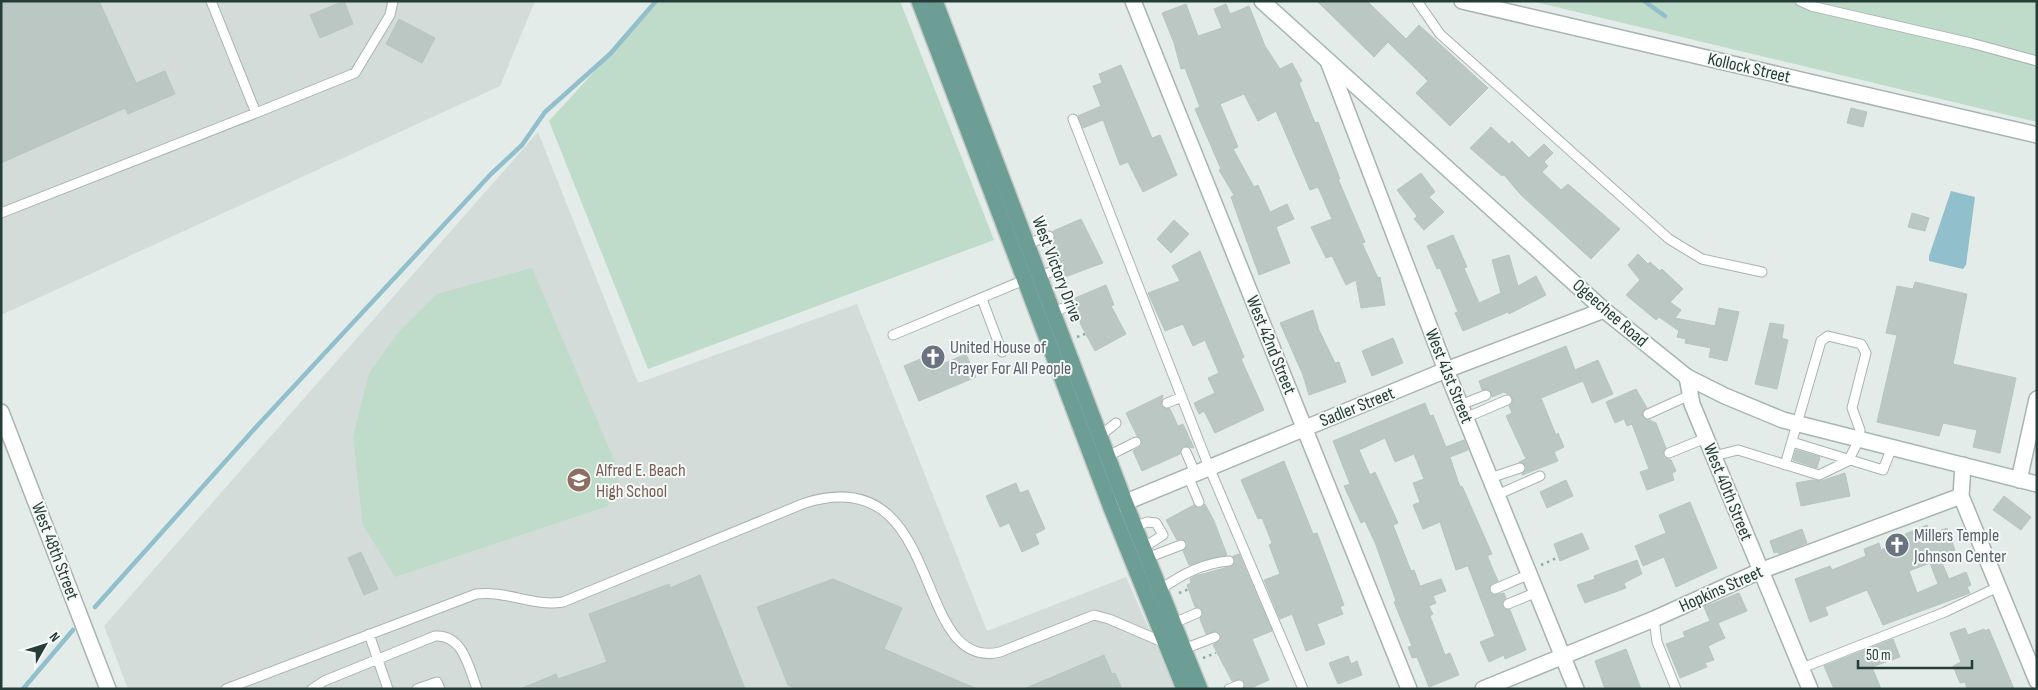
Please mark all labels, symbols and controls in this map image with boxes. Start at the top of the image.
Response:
street label: Kollock Street [1706,48,1793,88]
street label: West Victory Drive [1027,213,1087,325]
street label: Ogeechee Road [1568,275,1652,351]
street label: West 42nd Street [1242,293,1301,398]
street label: West 41st Street [1421,326,1478,427]
place label: United House of Prayer For All People [950,337,1071,379]
church icon: United House of Prayer For All People [920,344,946,370]
street label: Sadler Street [1317,382,1398,431]
street label: West 40th Street [1699,440,1757,544]
place label: Alfred E. Beach High School [595,460,686,502]
school or university icon: Alfred E. Beach High School [566,467,592,493]
street label: West 48th Street [27,499,83,603]
place label: Millers Temple Johnson Center [1913,525,2006,567]
church icon: Millers Temple Johnson Center [1884,532,1910,558]
street label: Hopkins Street [1676,561,1767,617]
north arrow [20,620,70,670]
text: N [46,629,64,645]
scale bar [1858,638,1972,670]
text: 50 m [1866,646,1891,665]

